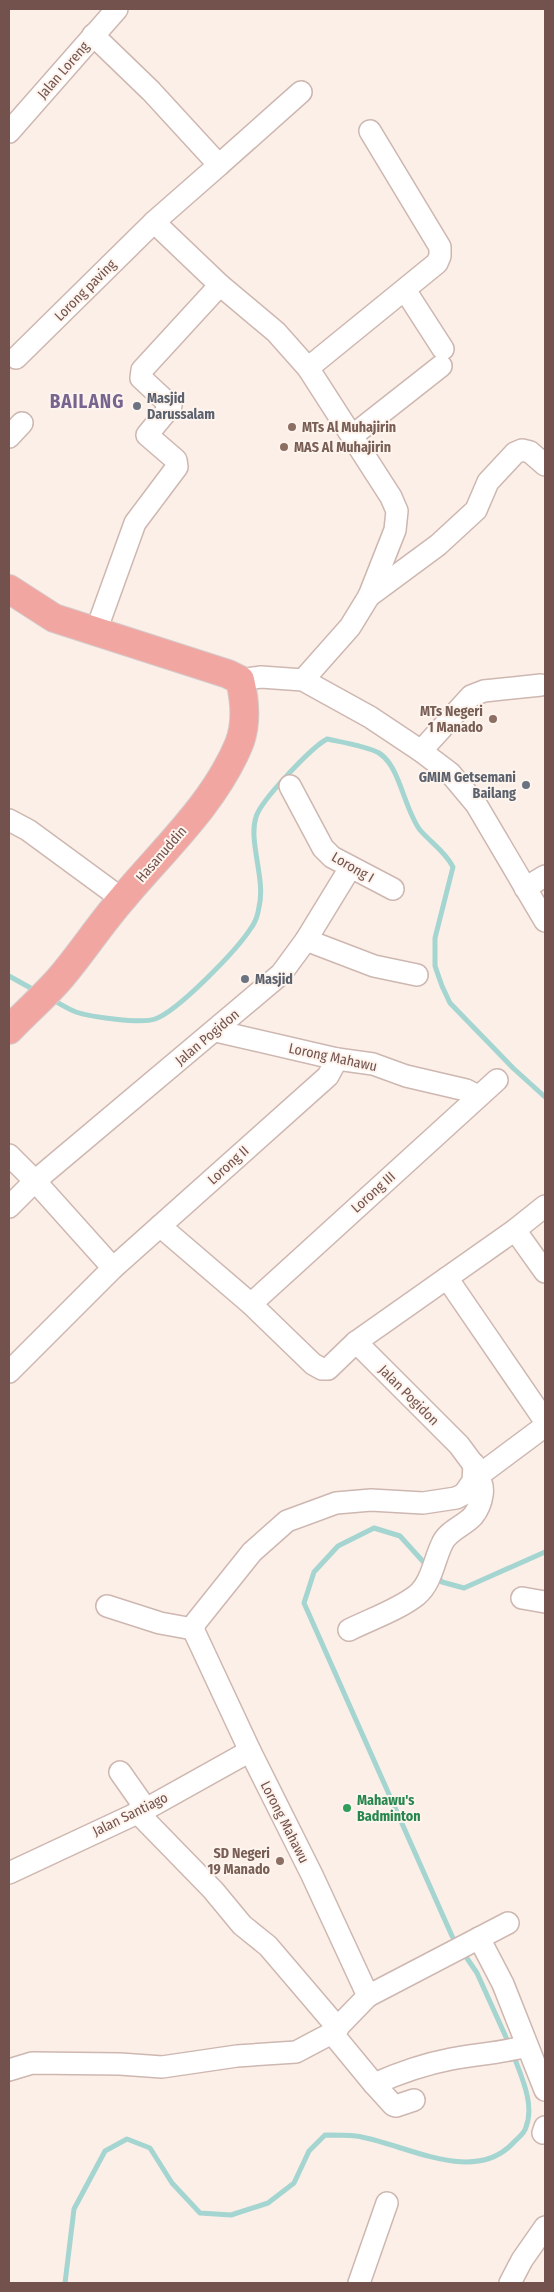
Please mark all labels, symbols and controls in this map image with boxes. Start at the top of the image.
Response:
street label: Jalan Loreng [34,38,93,102]
street label: Lorong paving [51,256,120,325]
district label: BAILANG [50,390,124,413]
place label: Masjid Darussalam [147,390,215,423]
marker: Masjid Darussalam [131,400,143,412]
place label: MTs Al Muhajirin [302,419,396,436]
marker: MTs Al Muhajirin [286,421,298,433]
place label: MAS Al Muhajirin [294,439,391,456]
marker: MAS Al Muhajirin [278,441,290,453]
place label: MTs Negeri 1 Manado [420,703,484,736]
marker: MTs Negeri 1 Manado [487,713,499,725]
place label: GMIM Getsemani Bailang [419,769,516,802]
marker: GMIM Getsemani Bailang [520,779,532,791]
street label: Hasanuddin [132,823,190,886]
street label: Lorong I [329,849,377,886]
place label: Masjid [255,971,293,988]
marker: Masjid [239,973,251,985]
street label: Jalan Pogidon [172,1006,243,1069]
street label: Lorong Mahawu [287,1040,379,1075]
street label: Lorong II [204,1142,252,1188]
street label: Lorong III [348,1168,399,1217]
street label: Jalan Pogidon [375,1362,442,1429]
street label: Lorong Mahawu [257,1778,313,1866]
street label: Jalan Santiago [90,1789,171,1840]
place label: Mahawu's Badminton [357,1792,421,1825]
marker: Mahawu's Badminton [341,1802,353,1814]
place label: SD Negeri 19 Manado [207,1845,271,1878]
marker: SD Negeri 19 Manado [274,1855,286,1867]

